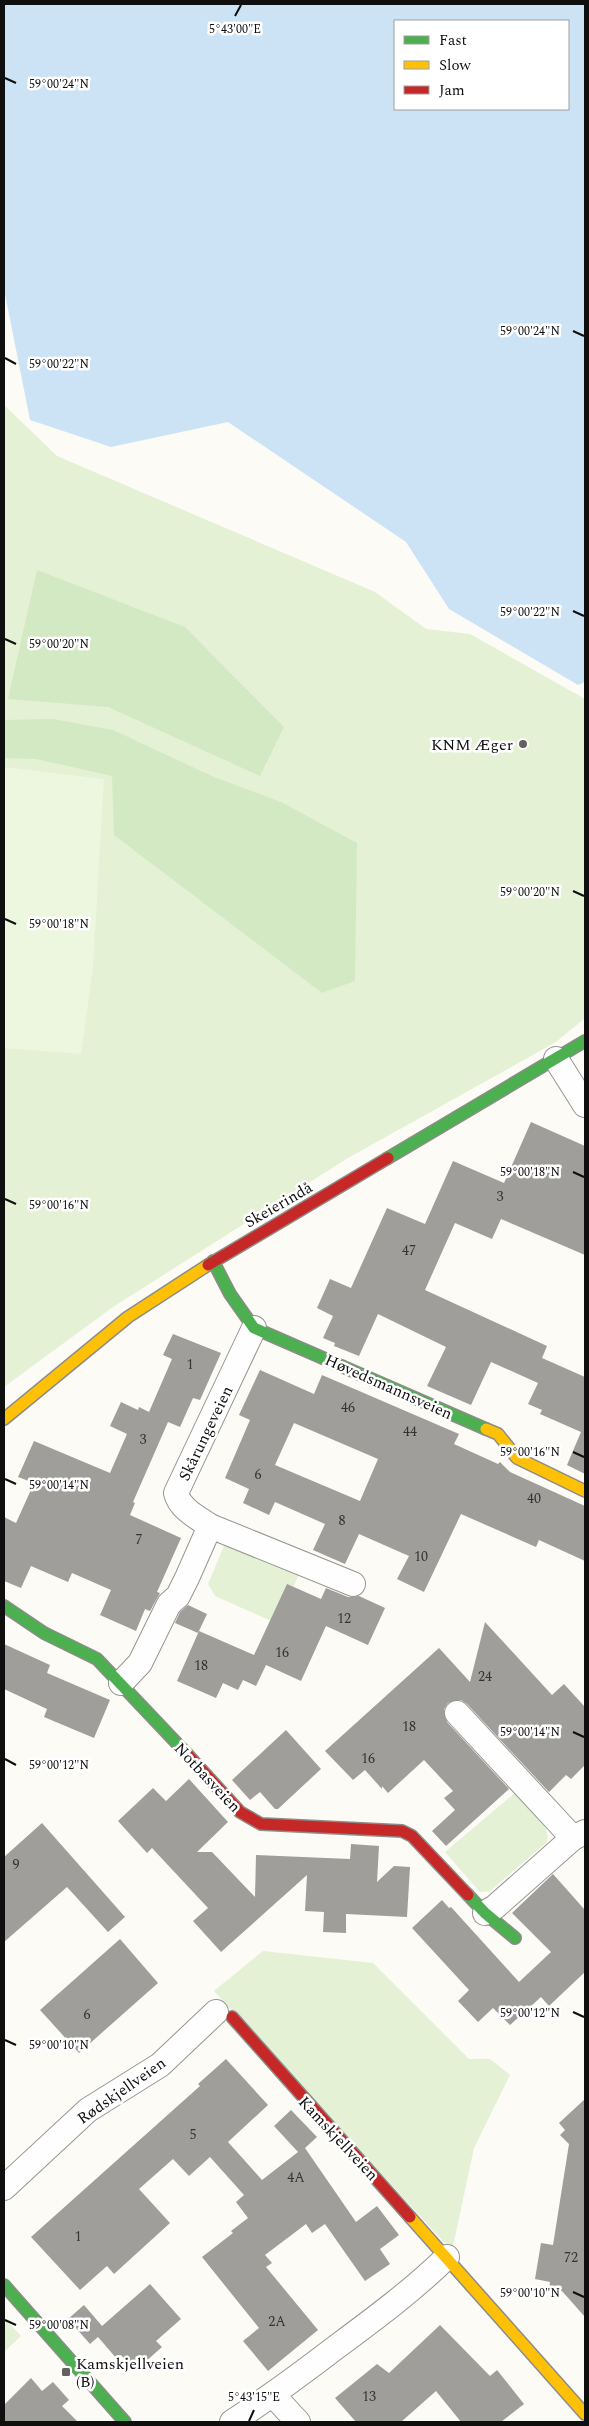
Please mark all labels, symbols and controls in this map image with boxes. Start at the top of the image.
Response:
text: 5°43'00"E [209,20,261,39]
legend [394,20,569,110]
text: Fast [439,29,467,52]
text: Slow [439,54,471,77]
text: 59°00'24"N [29,75,89,94]
text: Jam [439,79,465,102]
text: 59°00'24"N [500,322,560,341]
text: 59°00'22"N [29,355,89,374]
text: 59°00'22"N [500,603,560,622]
text: 59°00'20"N [29,635,89,654]
place label: KNM Æger [431,733,513,757]
marker: KNM Æger [517,738,529,750]
text: 59°00'20"N [500,883,560,902]
text: 59°00'18"N [29,915,89,934]
text: 59°00'18"N [500,1163,560,1182]
street label: Skeierindå [240,1176,317,1234]
house number: 3 [497,1186,504,1207]
text: 59°00'16"N [29,1196,89,1215]
house number: 47 [402,1240,416,1261]
street label: Høvedsmannsveien [321,1348,456,1426]
house number: 1 [187,1354,194,1375]
street label: Skårungeveien [172,1382,239,1485]
house number: 46 [341,1397,355,1418]
house number: 44 [403,1421,417,1442]
house number: 3 [140,1429,147,1450]
text: 59°00'16"N [500,1443,560,1462]
house number: 6 [255,1464,262,1485]
text: 59°00'14"N [29,1476,89,1495]
house number: 40 [527,1488,541,1509]
house number: 8 [339,1510,346,1531]
house number: 7 [136,1529,143,1550]
house number: 10 [414,1546,428,1567]
house number: 12 [337,1608,351,1629]
house number: 16 [275,1642,289,1663]
house number: 18 [194,1655,208,1676]
house number: 24 [478,1666,492,1687]
house number: 18 [402,1716,416,1737]
text: 59°00'14"N [500,1723,560,1742]
street label: Notbasveien [168,1737,246,1818]
house number: 16 [361,1748,375,1769]
text: 59°00'12"N [29,1756,89,1775]
house number: 9 [13,1854,20,1875]
house number: 6 [84,2004,91,2025]
text: 59°00'12"N [500,2004,560,2023]
text: 59°00'10"N [29,2036,89,2055]
street label: Rødskjellveien [72,2051,171,2130]
street label: Kamskjellveien [293,2091,384,2186]
house number: 5 [190,2124,197,2145]
house number: 4A [287,2167,305,2188]
house number: 1 [75,2226,82,2247]
house number: 72 [564,2247,578,2268]
text: 59°00'10"N [500,2284,560,2303]
house number: 2A [268,2311,286,2332]
text: 59°00'08"N [29,2316,89,2335]
place label: Kamskjellveien (B) [76,2352,184,2394]
marker: Kamskjellveien (B) [60,2366,72,2378]
house number: 13 [362,2386,376,2407]
text: 5°43'15"E [228,2388,280,2407]

